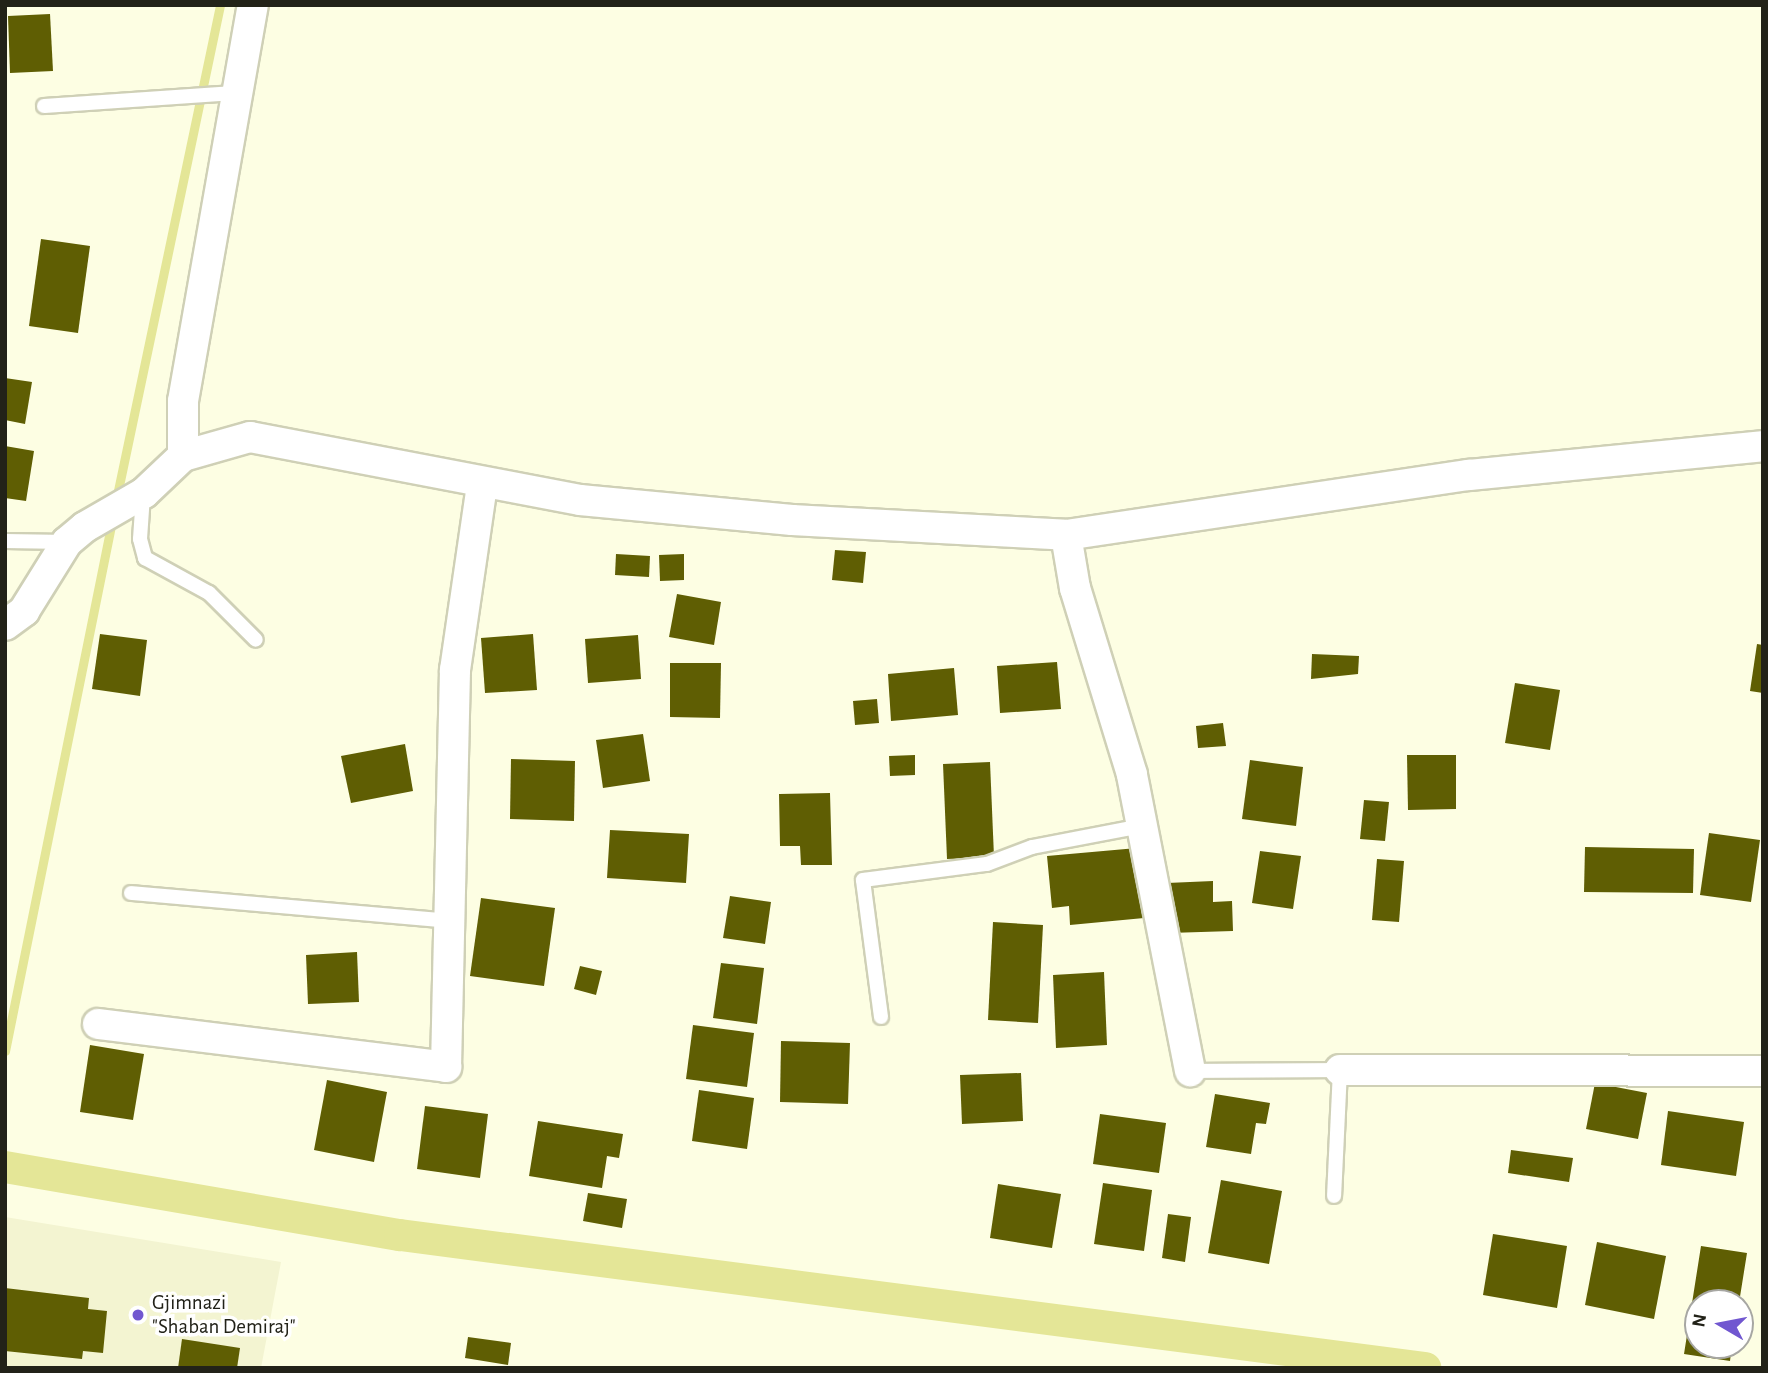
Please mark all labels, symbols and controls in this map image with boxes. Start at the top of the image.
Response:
north arrow [1684,1289,1754,1359]
place label: Gjimnazi "Shaban Demiraj" [152,1290,296,1340]
marker: Gjimnazi "Shaban Demiraj" [130,1307,146,1323]
text: N [1689,1312,1710,1329]

